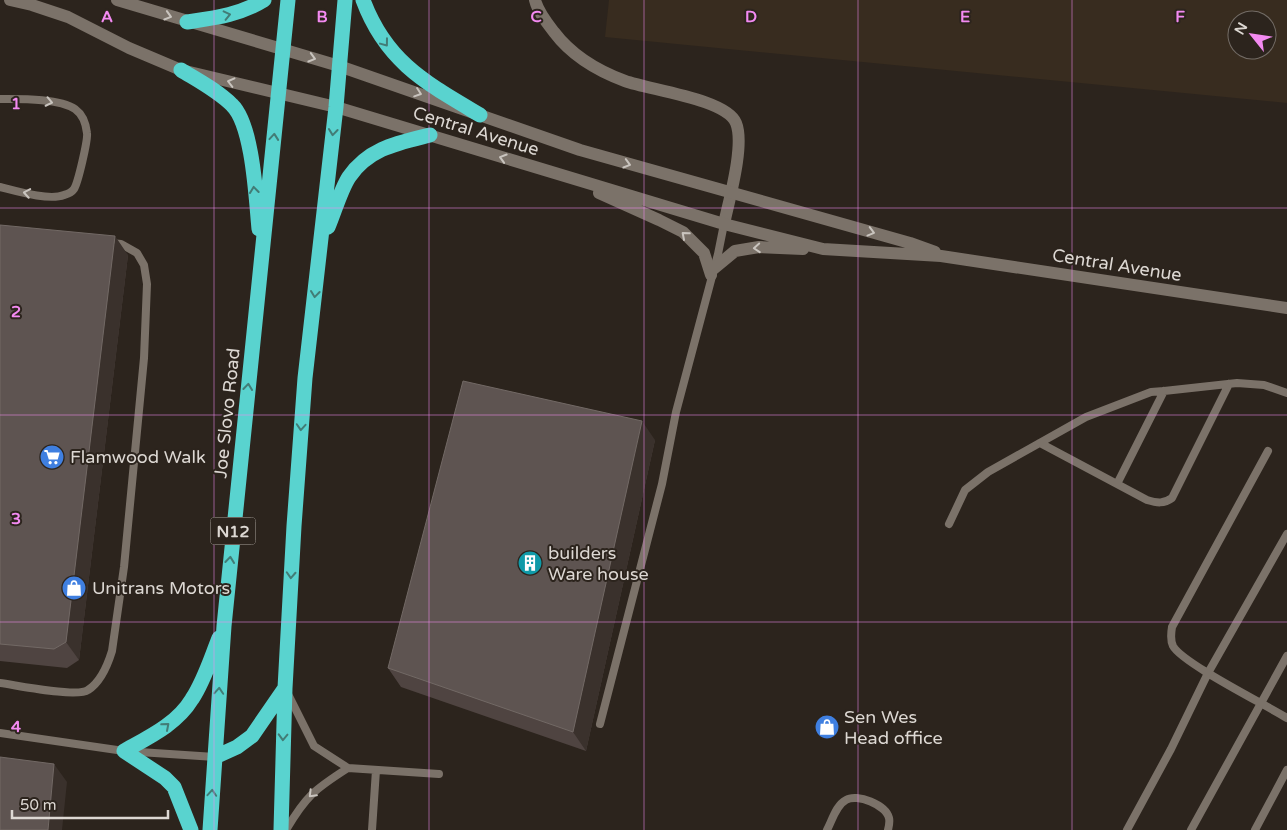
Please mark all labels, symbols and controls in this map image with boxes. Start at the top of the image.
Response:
text: A [101,7,113,27]
text: B [316,7,328,27]
text: C [530,7,542,27]
text: D [745,7,757,27]
text: E [960,7,970,27]
text: F [1175,7,1185,27]
one-way arrow [164,10,172,20]
one-way arrow [222,10,231,21]
north arrow [1227,10,1277,60]
text: N [1231,20,1251,38]
one-way arrow [380,37,388,46]
one-way arrow [307,52,315,62]
one-way arrow [227,77,236,88]
one-way arrow [414,87,422,97]
text: 1 [11,94,21,114]
one-way arrow [44,96,53,106]
street label: Central Avenue [410,101,542,161]
one-way arrow [328,128,339,136]
one-way arrow [268,133,279,141]
one-way arrow [499,153,508,163]
one-way arrow [622,159,631,169]
one-way arrow [249,185,260,193]
one-way arrow [23,189,31,199]
one-way arrow [867,226,876,237]
one-way arrow [682,232,691,241]
one-way arrow [753,242,761,253]
street label: Central Avenue [1051,244,1183,286]
one-way arrow [310,290,321,298]
text: 2 [11,302,21,322]
street label: Joe Slovo Road [209,347,245,479]
one-way arrow [242,383,253,391]
one-way arrow [296,423,307,431]
supermarket icon: Flamwood Walk [39,444,65,470]
place label: Flamwood Walk [70,446,206,468]
text: 3 [11,509,21,529]
road number: N12 [210,518,256,544]
place label: builders Ware house [548,542,649,585]
building icon: builders Ware house [517,550,543,576]
one-way arrow [224,556,235,564]
one-way arrow [286,571,296,579]
shop icon: Unitrans Motors [61,575,87,601]
place label: Unitrans Motors [92,577,230,599]
one-way arrow [214,686,225,694]
place label: Sen Wes Head office [844,706,943,749]
shop icon: Sen Wes Head office [814,714,840,740]
text: 4 [11,717,21,737]
one-way arrow [160,723,169,732]
one-way arrow [278,733,289,741]
scale bar [12,788,169,820]
one-way arrow [308,788,317,797]
one-way arrow [207,789,218,797]
text: 50 m [20,796,57,814]

